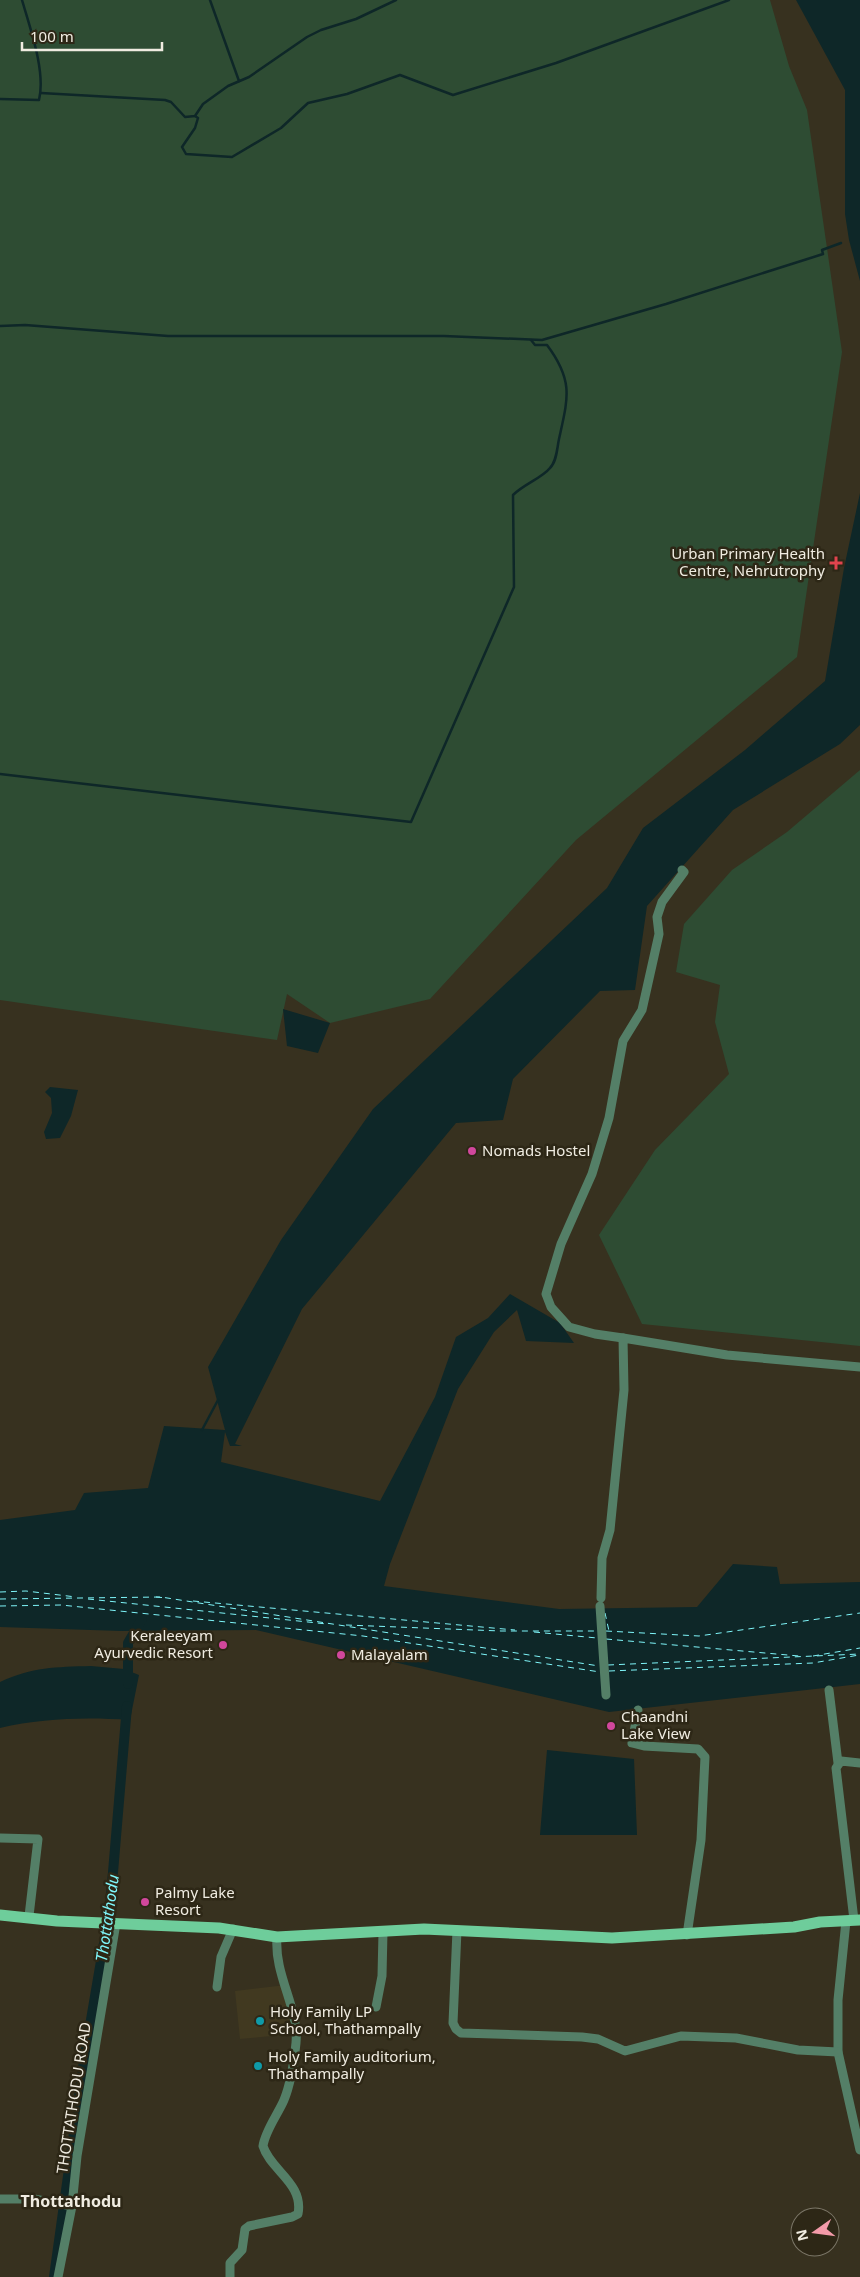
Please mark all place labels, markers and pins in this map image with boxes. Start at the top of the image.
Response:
place label: Urban Primary Health Centre, Nehrutrophy [671,543,825,580]
marker: Urban Primary Health Centre, Nehrutrophy [829,556,843,570]
place label: Nomads Hostel [482,1140,590,1160]
marker: Nomads Hostel [466,1145,478,1157]
place label: Keraleeyam Ayurvedic Resort [94,1625,214,1662]
marker: Keraleeyam Ayurvedic Resort [217,1639,229,1651]
place label: Malayalam [351,1644,428,1664]
marker: Malayalam [335,1649,347,1661]
place label: Chaandni Lake View [621,1706,691,1743]
marker: Chaandni Lake View [605,1720,617,1732]
place label: Palmy Lake Resort [155,1882,235,1919]
marker: Palmy Lake Resort [139,1896,151,1908]
place label: Holy Family LP School, Thathampally [270,2001,421,2038]
marker: Holy Family LP School, Thathampally [254,2015,266,2027]
place label: Holy Family auditorium, Thathampally [268,2046,436,2083]
marker: Holy Family auditorium, Thathampally [252,2060,264,2072]

